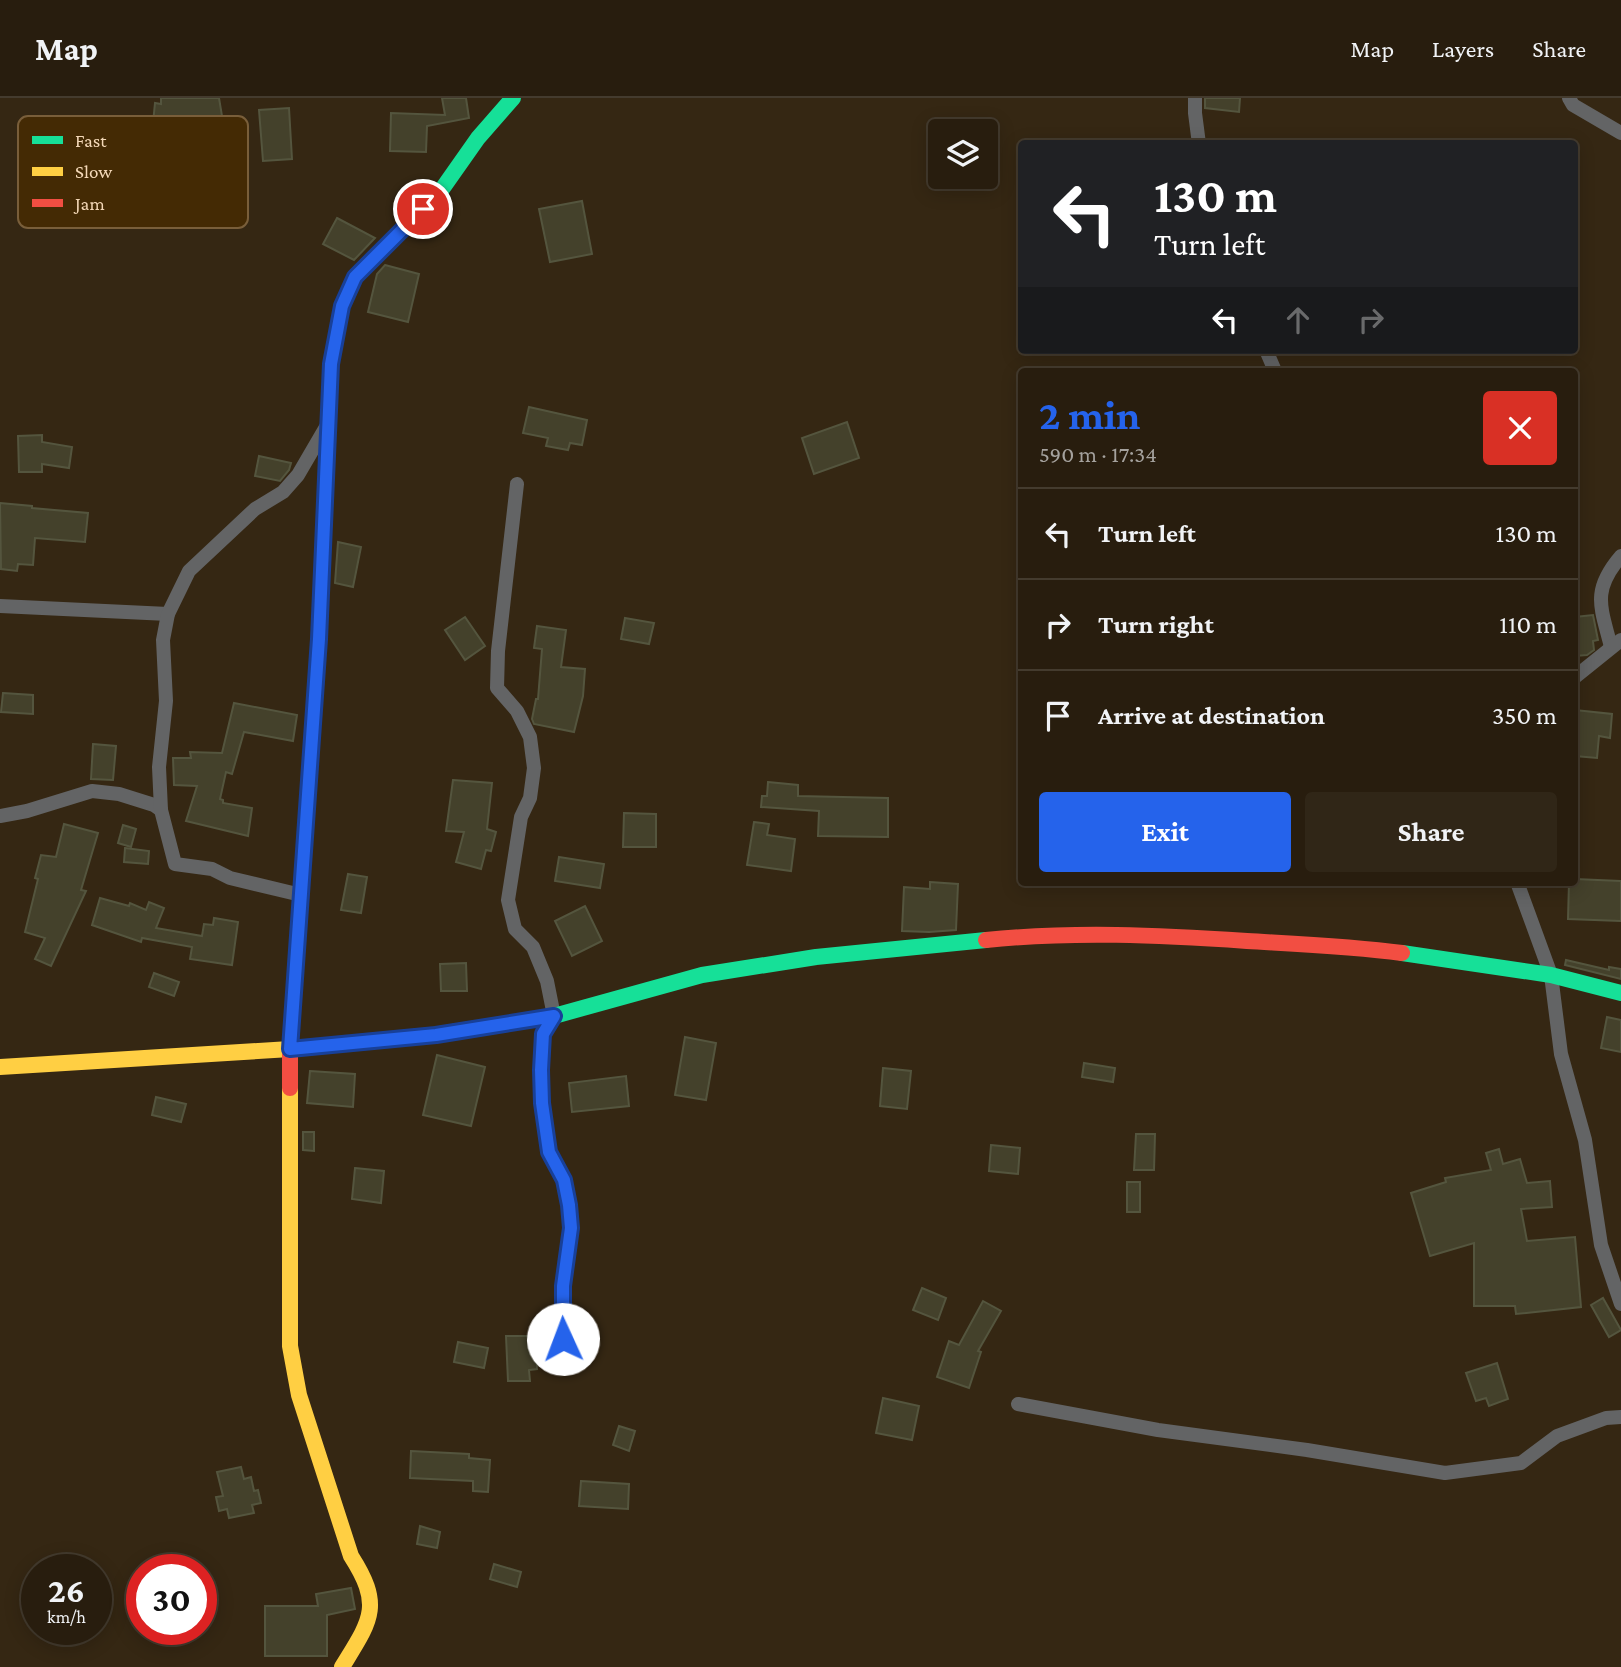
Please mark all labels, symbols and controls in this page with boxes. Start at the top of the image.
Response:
text: Map [35,30,98,67]
text: Map [1350,35,1394,62]
text: Layers [1432,35,1494,62]
text: Share [1532,35,1586,62]
legend [18,116,248,228]
map controls [928,119,998,189]
button: layers [928,119,998,189]
text: Fast [75,130,107,151]
text: Slow [75,161,112,182]
icon: left [1039,168,1130,259]
text: 130 m [1154,168,1277,223]
pin [393,179,453,239]
icon: arrive [404,190,442,228]
text: Jam [73,193,105,214]
text: Turn left [1154,226,1265,262]
icon: left [1206,301,1244,339]
icon: ahead [1279,301,1317,339]
icon: right [1352,301,1390,339]
text: 2 min [1039,391,1140,438]
button: close [1483,391,1557,465]
text: 590 m · 17:34 [1039,441,1157,467]
icon: left [1039,515,1077,553]
text: Turn left [1098,519,1196,548]
text: 130 m [1496,519,1557,548]
icon: right [1039,606,1077,644]
text: Turn right [1098,610,1214,639]
text: 110 m [1499,610,1557,639]
icon: arrive [1039,697,1077,735]
text: Arrive at destination [1098,701,1325,730]
text: 350 m [1492,701,1557,730]
button: Exit [1039,792,1291,872]
button: Share [1305,792,1557,872]
position arrow [526,1302,600,1376]
speed limit sign: 30 [126,1554,217,1645]
text: 26 [48,1571,85,1610]
text: km/h [47,1607,86,1627]

